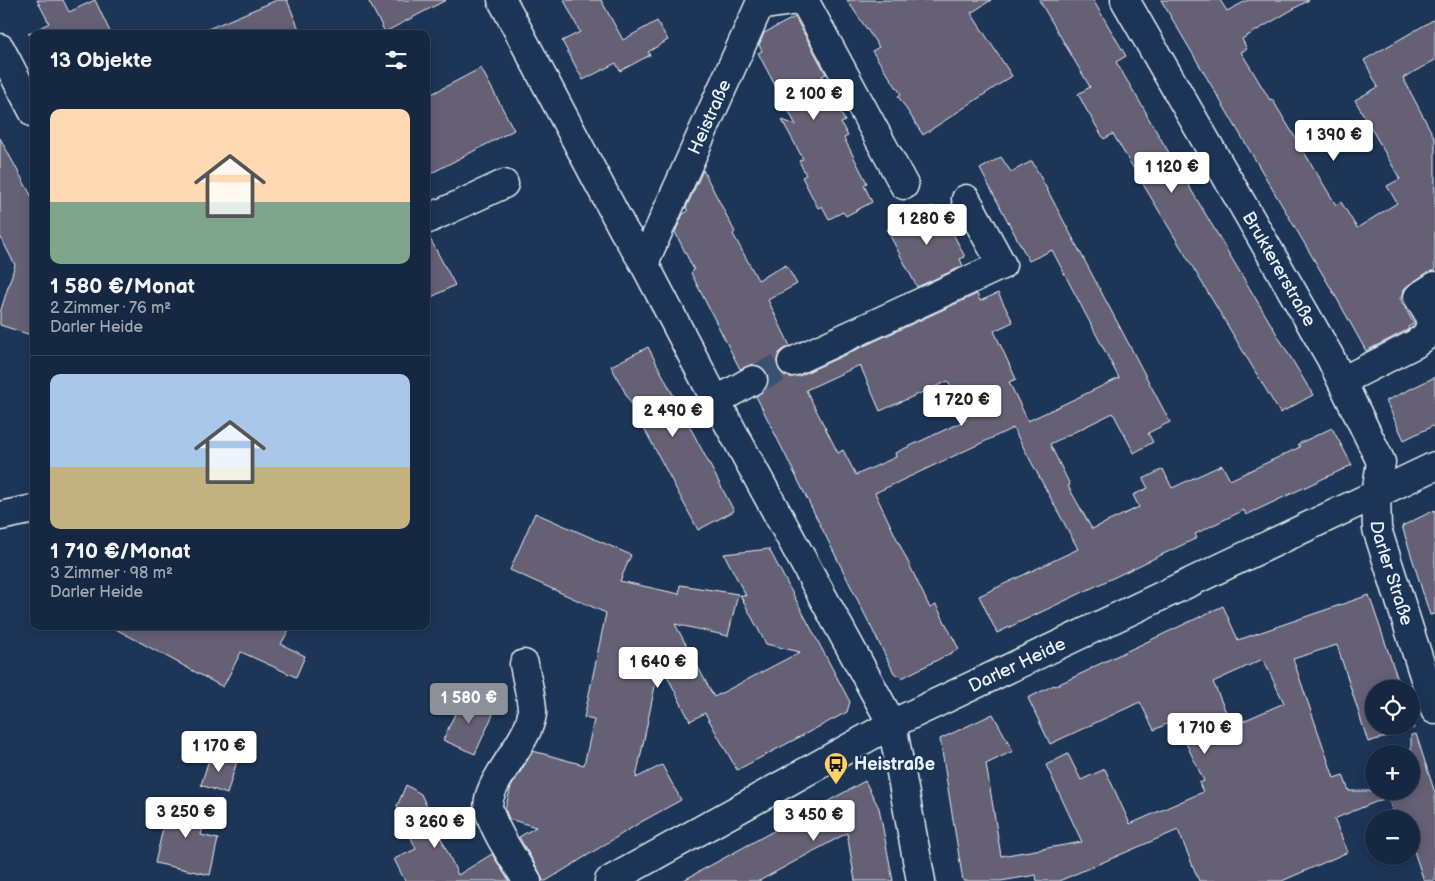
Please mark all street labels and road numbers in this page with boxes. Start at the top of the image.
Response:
street label: Heistraße [684,76,735,158]
street label: Bruktererstraße [1238,208,1321,330]
street label: Darler Straße [1366,521,1418,628]
street label: Darler Heide [965,633,1069,697]

